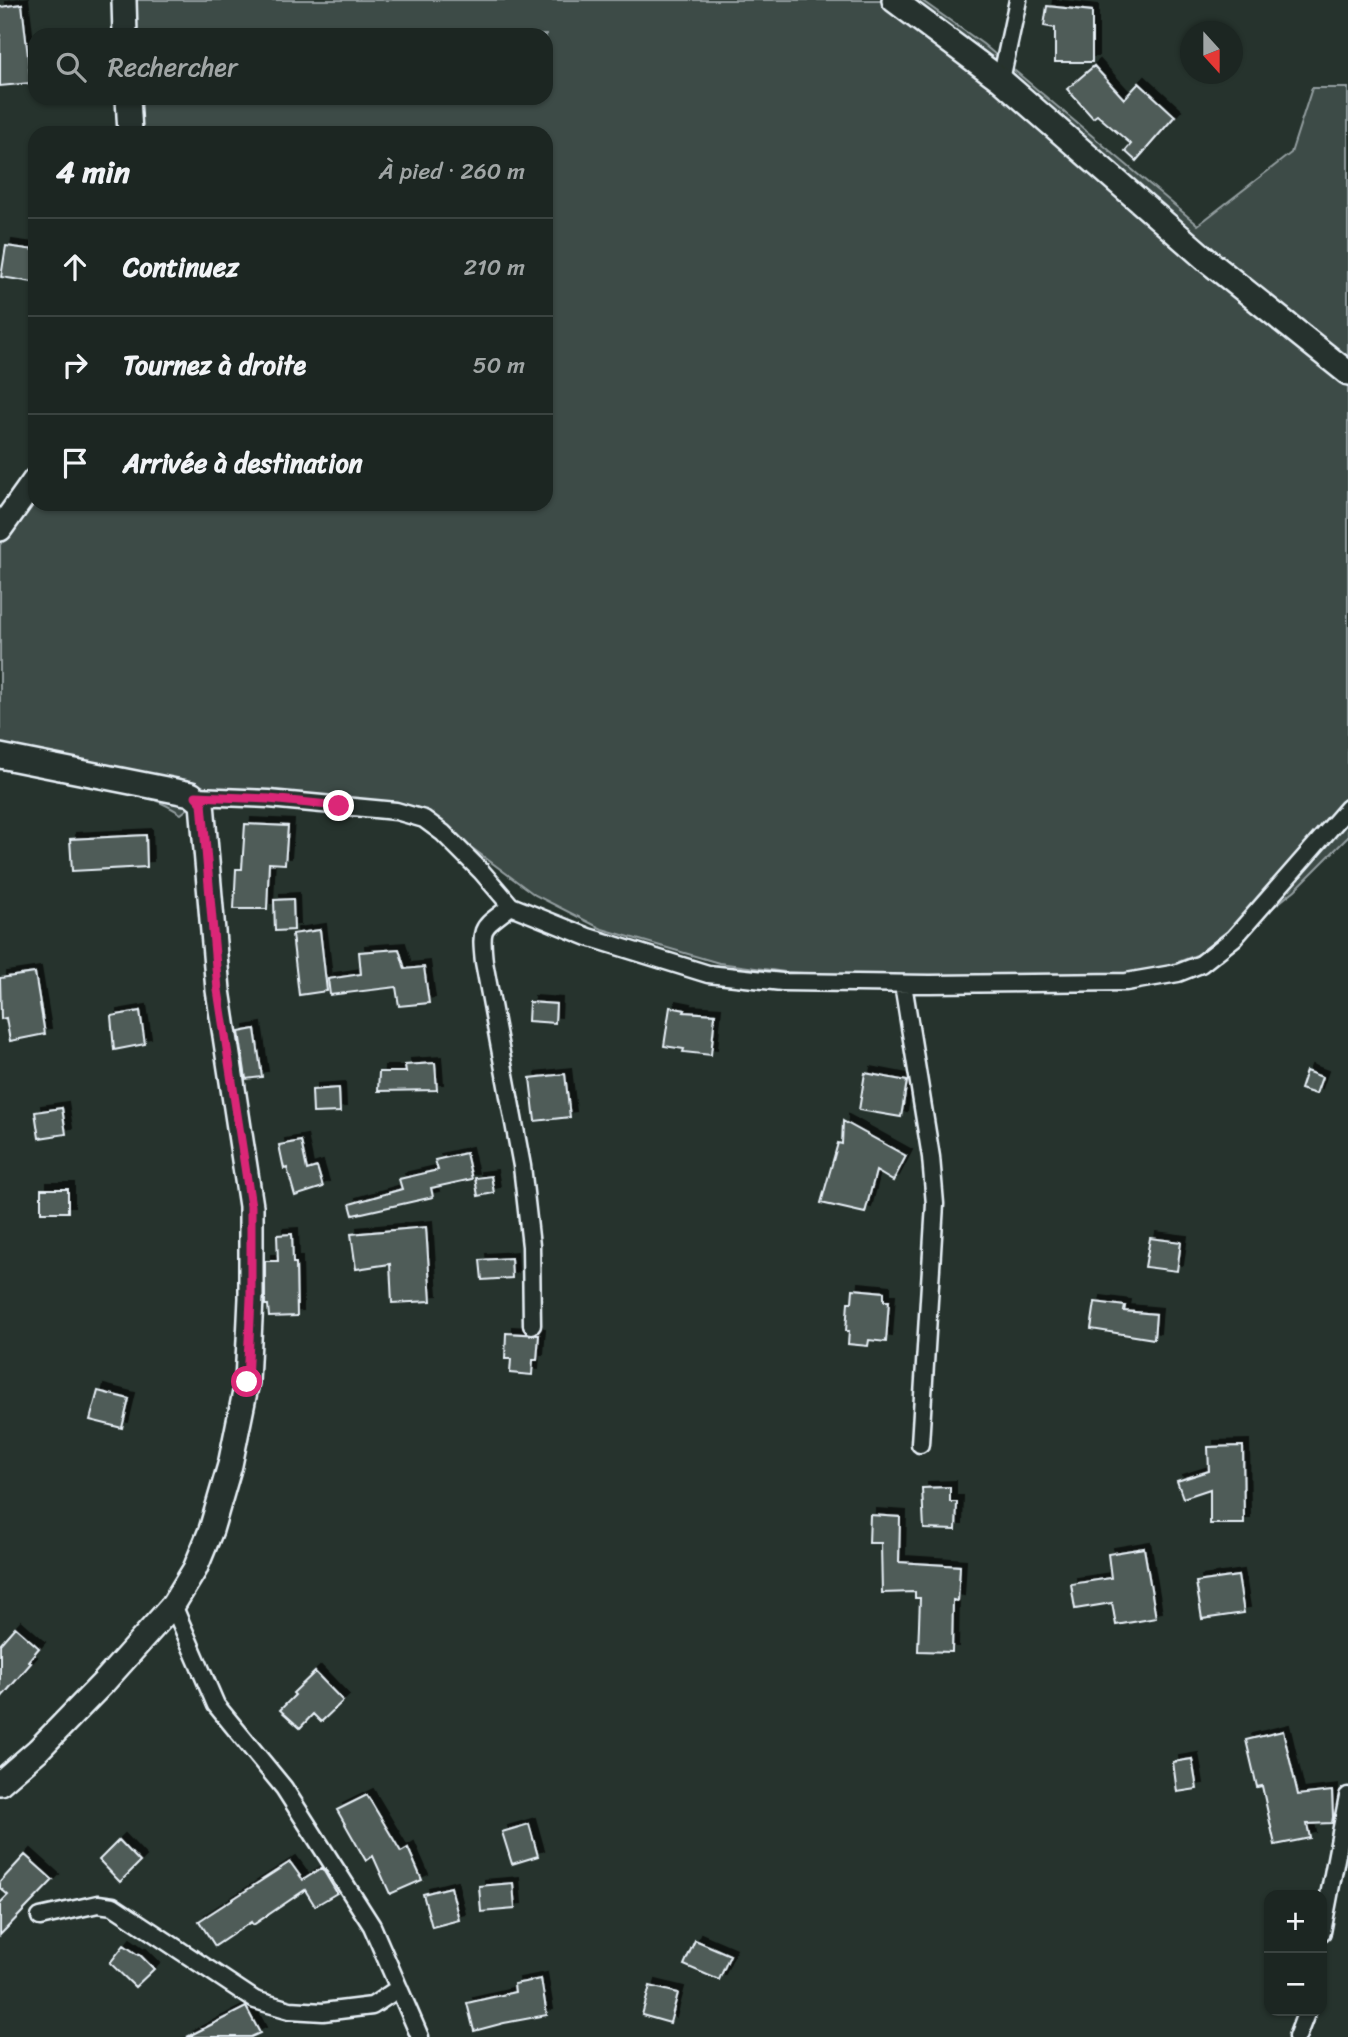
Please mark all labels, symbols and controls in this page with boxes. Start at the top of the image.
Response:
north arrow [1180,21,1243,84]
search box [28,28,553,105]
text: Rechercher [108,44,238,90]
icon: search [52,48,90,86]
text: 4 min [56,145,130,199]
text: À pied · 260 m [379,151,525,192]
text: Continuez [123,244,239,290]
text: 210 m [464,247,525,288]
icon: ahead [56,248,94,286]
text: Tournez à droite [123,342,306,388]
text: 50 m [473,345,525,386]
icon: right [56,346,94,384]
text: Arrivée à destination [123,440,363,486]
icon: arrive [56,444,94,482]
route end [323,790,354,821]
route start [231,1366,262,1397]
map controls [1264,1890,1327,2016]
button: + [1264,1890,1327,1953]
button: − [1264,1953,1327,2016]

